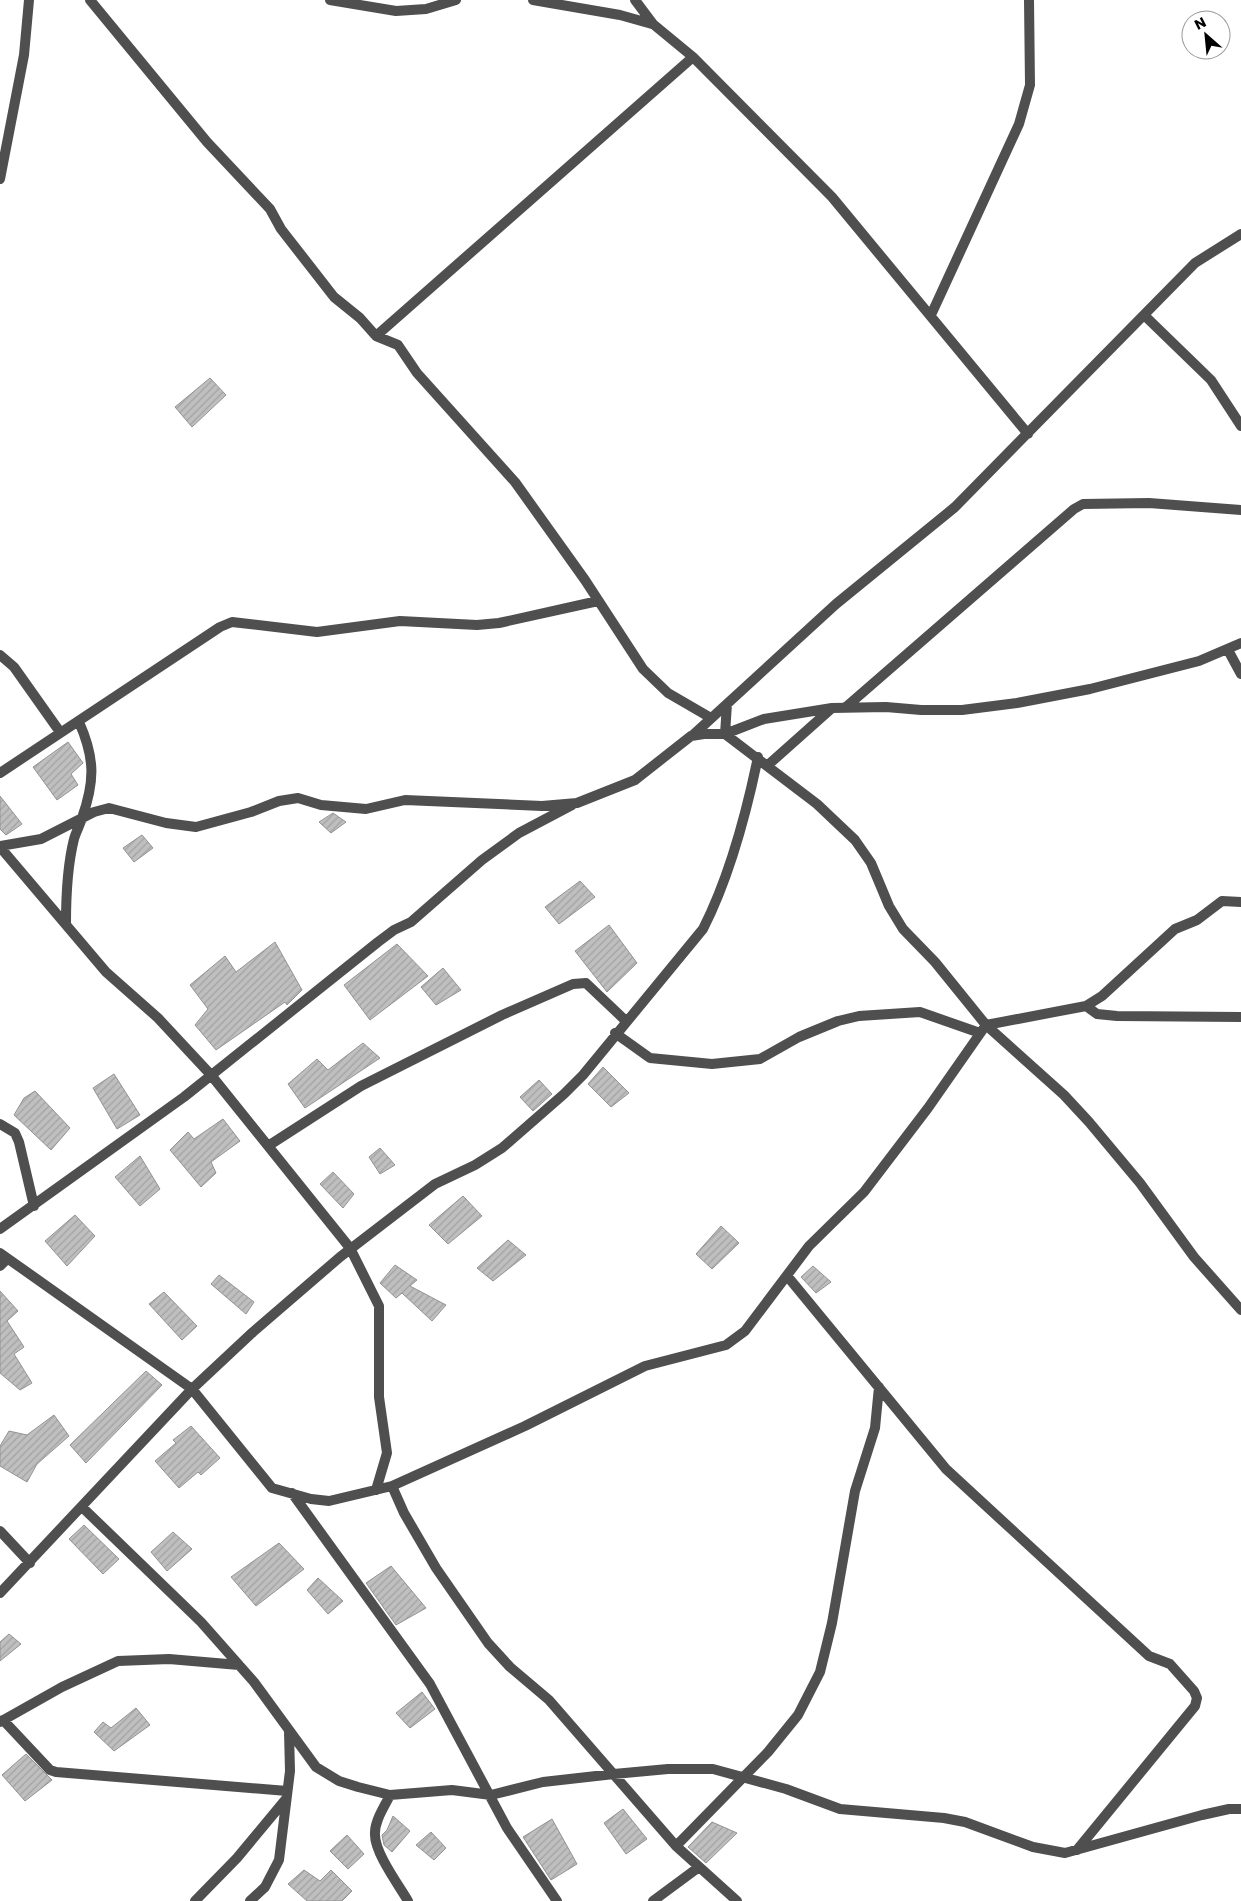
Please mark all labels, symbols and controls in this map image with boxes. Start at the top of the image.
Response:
north arrow [1181,10,1231,60]
text: N [1191,12,1209,35]

